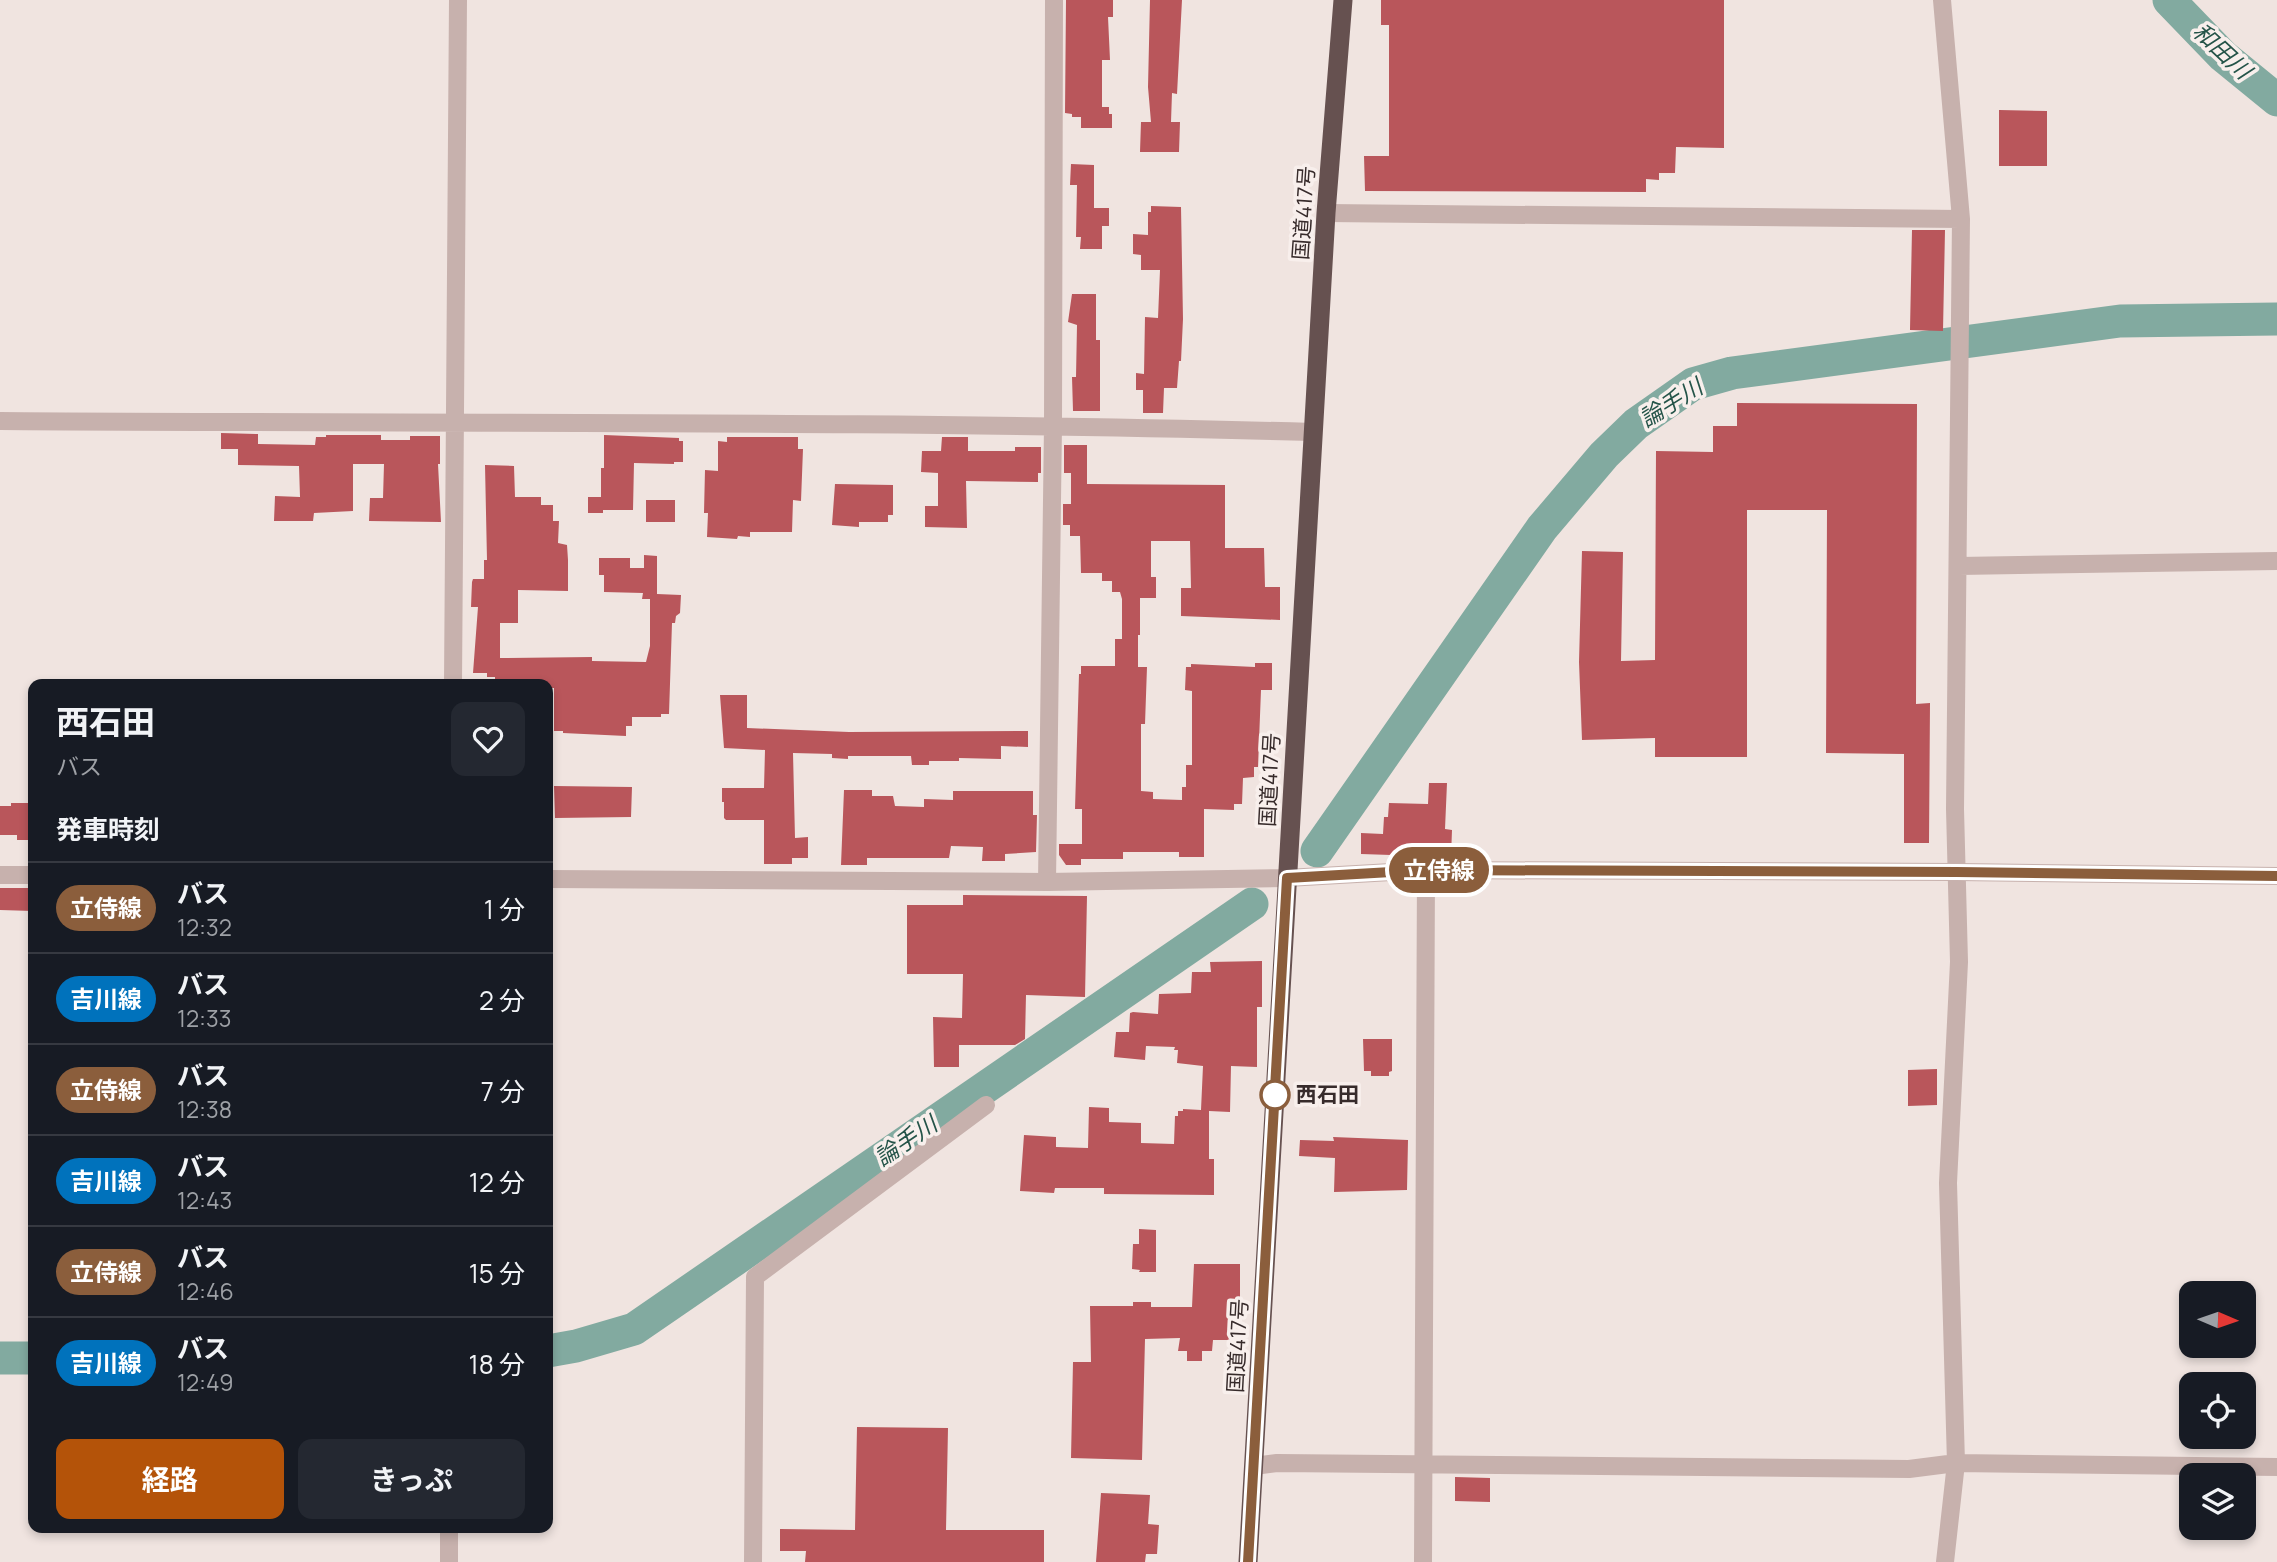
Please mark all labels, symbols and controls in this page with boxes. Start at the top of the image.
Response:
water label: 和田川 [2187,15,2261,88]
street label: 国道417号 [1286,165,1320,261]
water label: 論手川 [1633,369,1711,434]
text: 西石田 [56,699,155,744]
button: heart [451,702,525,776]
street label: 国道417号 [1253,732,1285,828]
text: バス [56,750,102,782]
text: 発車時刻 [56,811,160,847]
line badge: 立侍線 [1399,847,1479,893]
text: 立侍線 [1403,853,1475,886]
text: バス [177,875,229,911]
text: 立侍線 [70,891,142,924]
text: 1 分 [484,891,525,927]
text: 12:32 [177,911,232,943]
text: バス [177,966,229,1002]
text: 吉川線 [70,982,142,1015]
text: 2 分 [479,982,525,1018]
text: 12:33 [177,1002,231,1034]
text: バス [177,1057,229,1093]
text: 立侍線 [70,1073,142,1106]
text: 7 分 [481,1073,525,1109]
marker: 西石田 [1260,1080,1290,1110]
place label: 西石田 [1296,1080,1359,1108]
text: 12:38 [177,1093,232,1125]
water label: 論手川 [868,1106,945,1173]
text: バス [177,1148,229,1184]
text: 吉川線 [70,1164,142,1197]
text: 12 分 [469,1164,525,1200]
text: 12:43 [177,1184,232,1216]
text: バス [177,1239,229,1275]
text: 立侍線 [70,1255,142,1288]
text: 15 分 [469,1255,525,1291]
text: 12:46 [177,1275,234,1307]
north arrow [2179,1281,2256,1358]
map controls [2179,1281,2256,1540]
street label: 国道417号 [1221,1298,1253,1394]
text: バス [177,1330,229,1366]
text: 吉川線 [70,1346,142,1379]
text: 18 分 [469,1346,525,1382]
text: 12:49 [177,1366,234,1398]
button: locate [2179,1372,2256,1449]
button: 経路 [56,1439,284,1519]
button: きっぷ [298,1439,525,1519]
button: layers [2179,1463,2256,1540]

